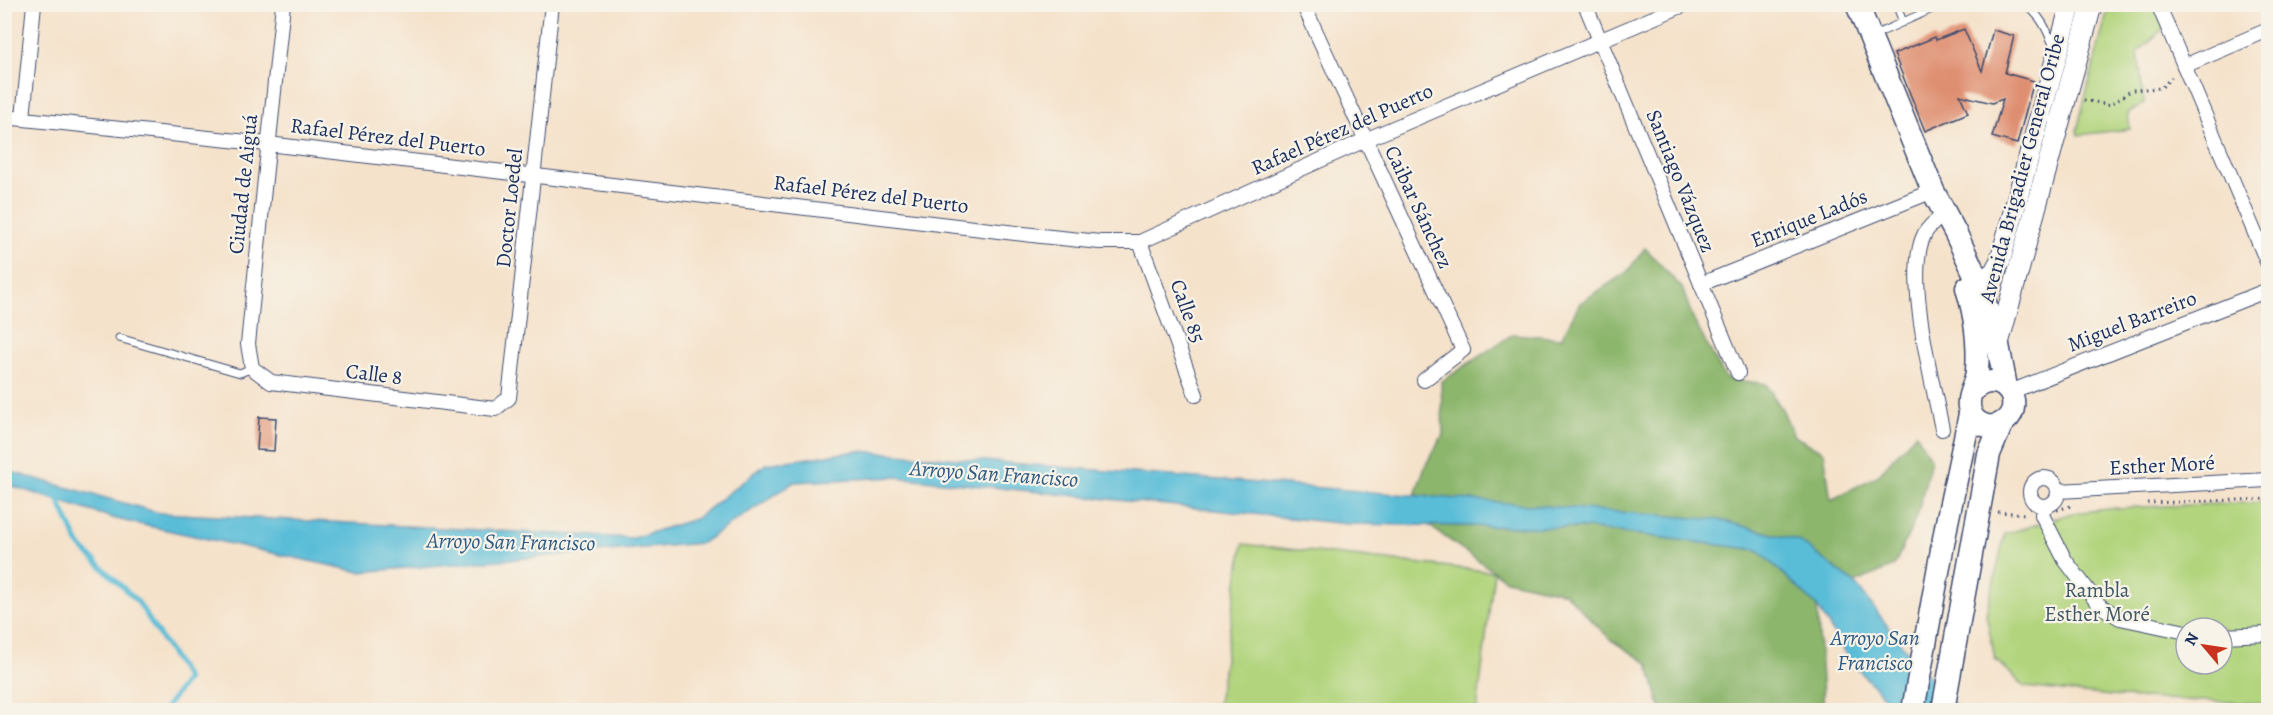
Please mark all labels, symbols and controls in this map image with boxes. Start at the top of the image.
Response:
street label: Avenida Brigadier General Oribe [1972,30,2071,307]
street label: Rafael Pérez del Puerto [1247,76,1437,182]
street label: Santiago Vázquez [1640,105,1722,257]
street label: Rafael Pérez del Puerto [289,111,487,163]
street label: Ciudad de Aiguá [222,112,264,255]
street label: Caibar Sánchez [1378,141,1460,273]
street label: Doctor Loedel [489,147,529,269]
street label: Rafael Pérez del Puerto [772,168,970,220]
street label: Enrique Ladós [1746,182,1872,254]
street label: Calle 85 [1164,275,1212,347]
street label: Miguel Barreiro [2064,284,2200,358]
street label: Calle 8 [344,357,404,391]
street label: Esther Moré [2109,448,2215,482]
water label: Arroyo San Francisco [908,453,1079,495]
water label: Arroyo San Francisco [425,526,596,558]
park label: Rambla Esther Moré [2044,576,2150,628]
north arrow [2174,616,2234,676]
water label: Arroyo San Francisco [1829,623,1920,678]
text: N [2179,628,2204,650]

